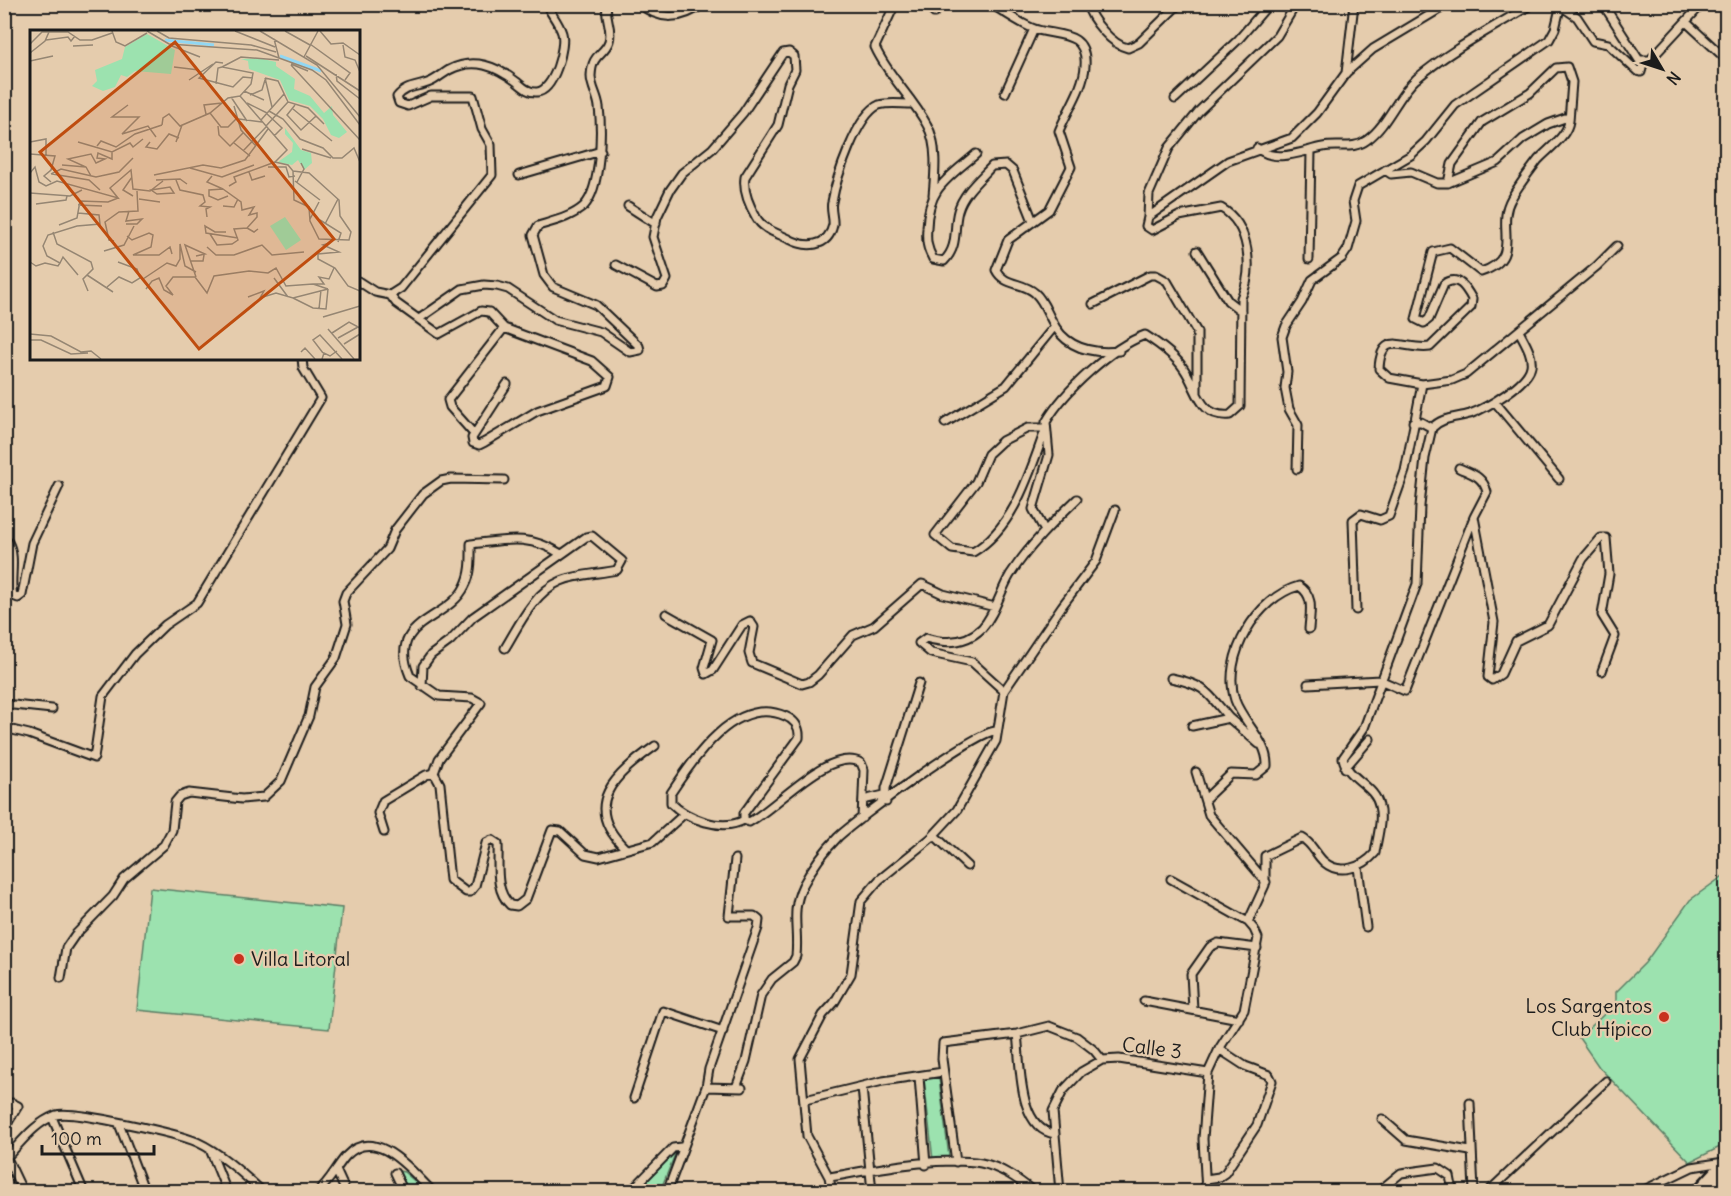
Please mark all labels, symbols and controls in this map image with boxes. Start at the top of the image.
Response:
inset map [30,30,360,360]
north arrow [1632,39,1692,99]
text: N [1662,68,1685,89]
place label: Villa Litoral [251,946,350,971]
marker: Villa Litoral [232,952,246,966]
place label: Los Sargentos Club Hípico [1525,993,1652,1041]
marker: Los Sargentos Club Hípico [1657,1010,1671,1024]
street label: Calle 3 [1121,1031,1184,1064]
scale bar [42,1118,154,1156]
text: 100 m [51,1127,102,1150]

